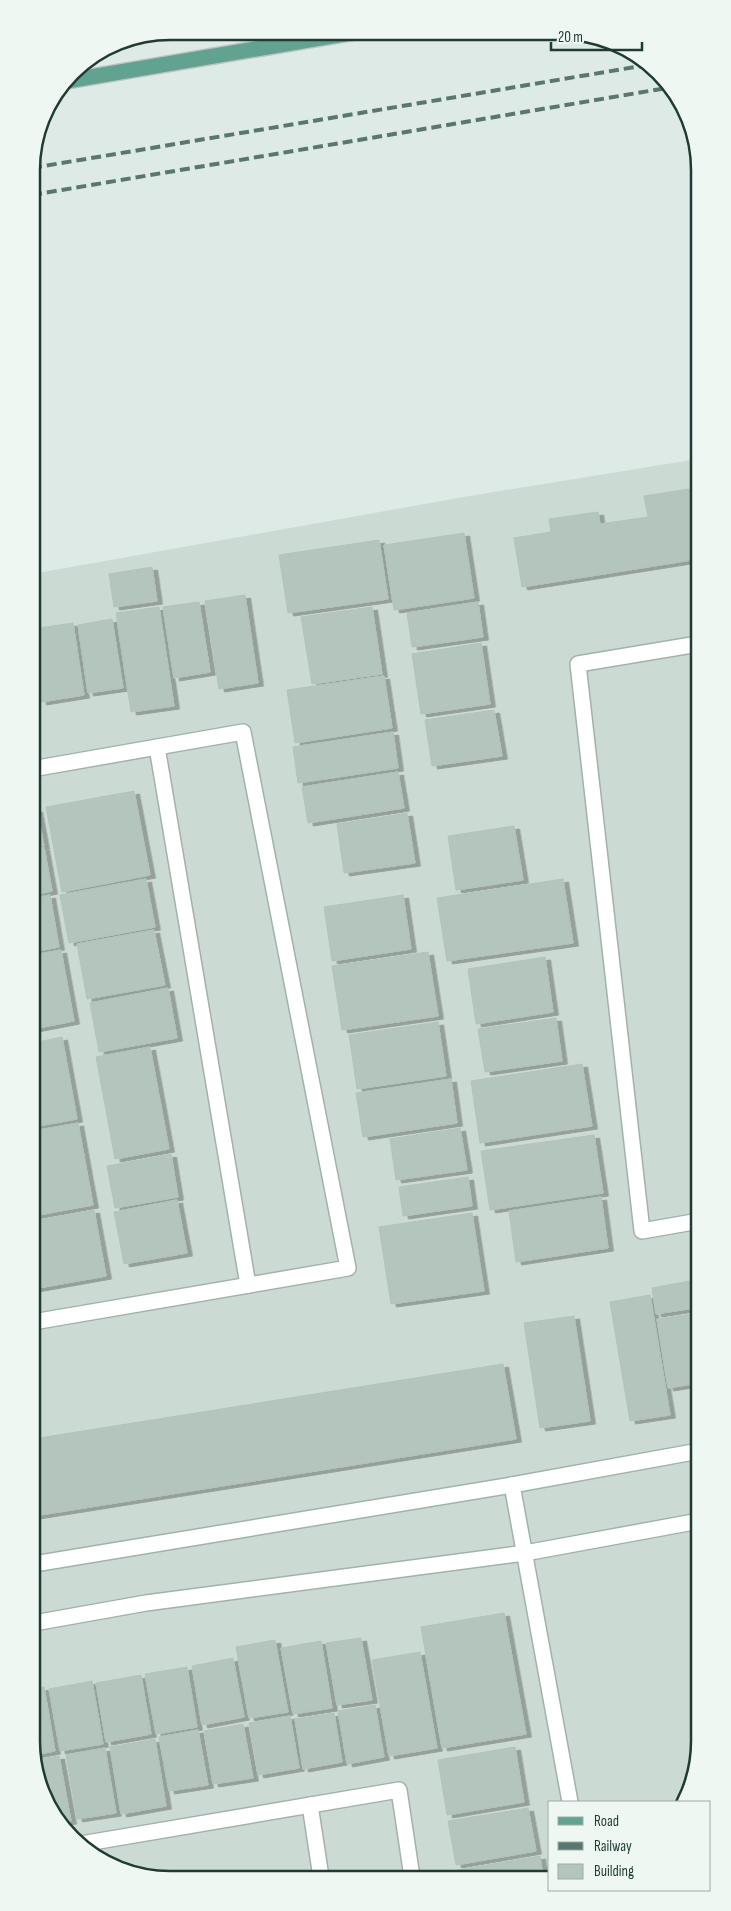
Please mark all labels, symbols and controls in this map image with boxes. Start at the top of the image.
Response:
scale bar [551,20,642,52]
text: 20 m [558,28,583,47]
legend [548,1801,711,1891]
text: Road [594,1812,619,1831]
text: Railway [594,1837,632,1856]
text: Building [594,1862,634,1881]

